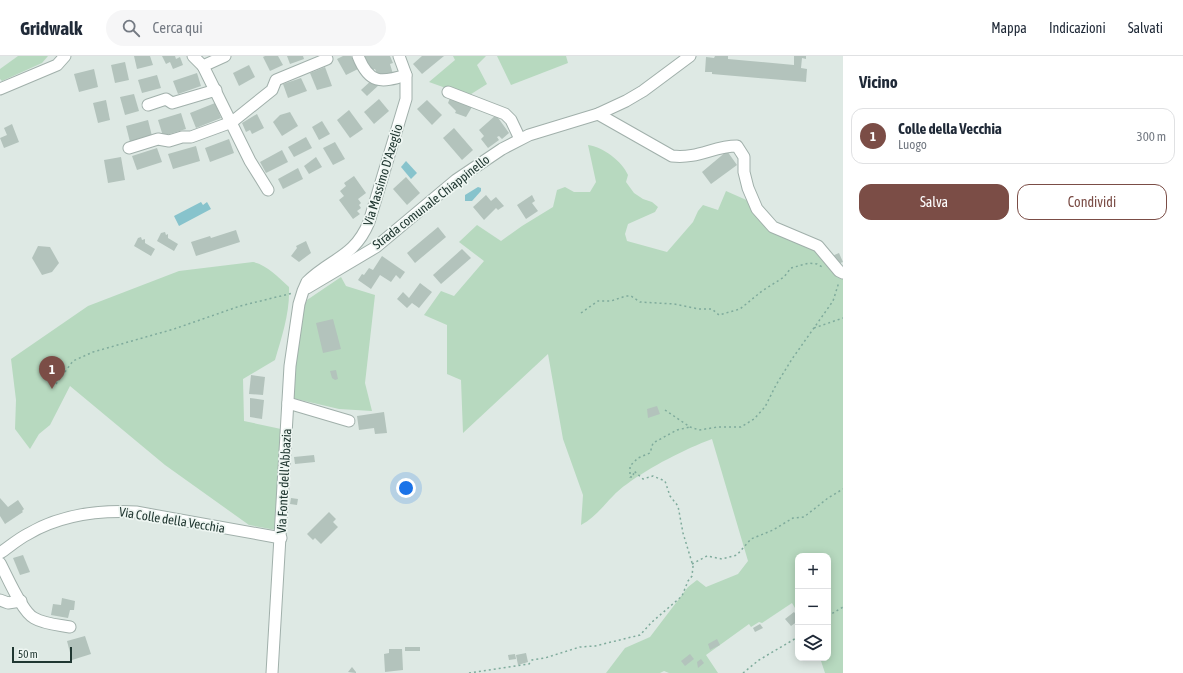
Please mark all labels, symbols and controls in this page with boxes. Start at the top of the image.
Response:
search box [106,10,386,46]
text: Gridwalk [20,17,82,39]
icon: search [120,17,142,39]
text: Cerca qui [152,19,203,36]
text: Mappa [991,20,1027,36]
text: Indicazioni [1049,20,1106,36]
text: Salvati [1128,20,1163,36]
text: Vicino [859,72,898,92]
text: Colle della Vecchia [898,120,1002,137]
street label: Via Massimo D'Azeglio [360,122,406,228]
text: 1 [870,129,876,144]
text: 300 m [1137,129,1166,144]
text: Luogo [898,137,927,152]
street label: Strada comunale Chiappinello [370,152,492,252]
button: Salva [859,184,1009,220]
button: Condividi [1017,184,1167,220]
pin: 1 [39,356,65,389]
street label: Via Fonte dell'Abbazia [274,428,294,534]
your location [396,478,416,498]
street label: Via Colle della Vecchia [118,504,226,536]
map controls [795,553,831,661]
button: + [795,553,831,589]
button: − [795,589,831,625]
button: layers [795,625,831,661]
scale bar [12,645,72,664]
text: 50 m [18,648,38,660]

